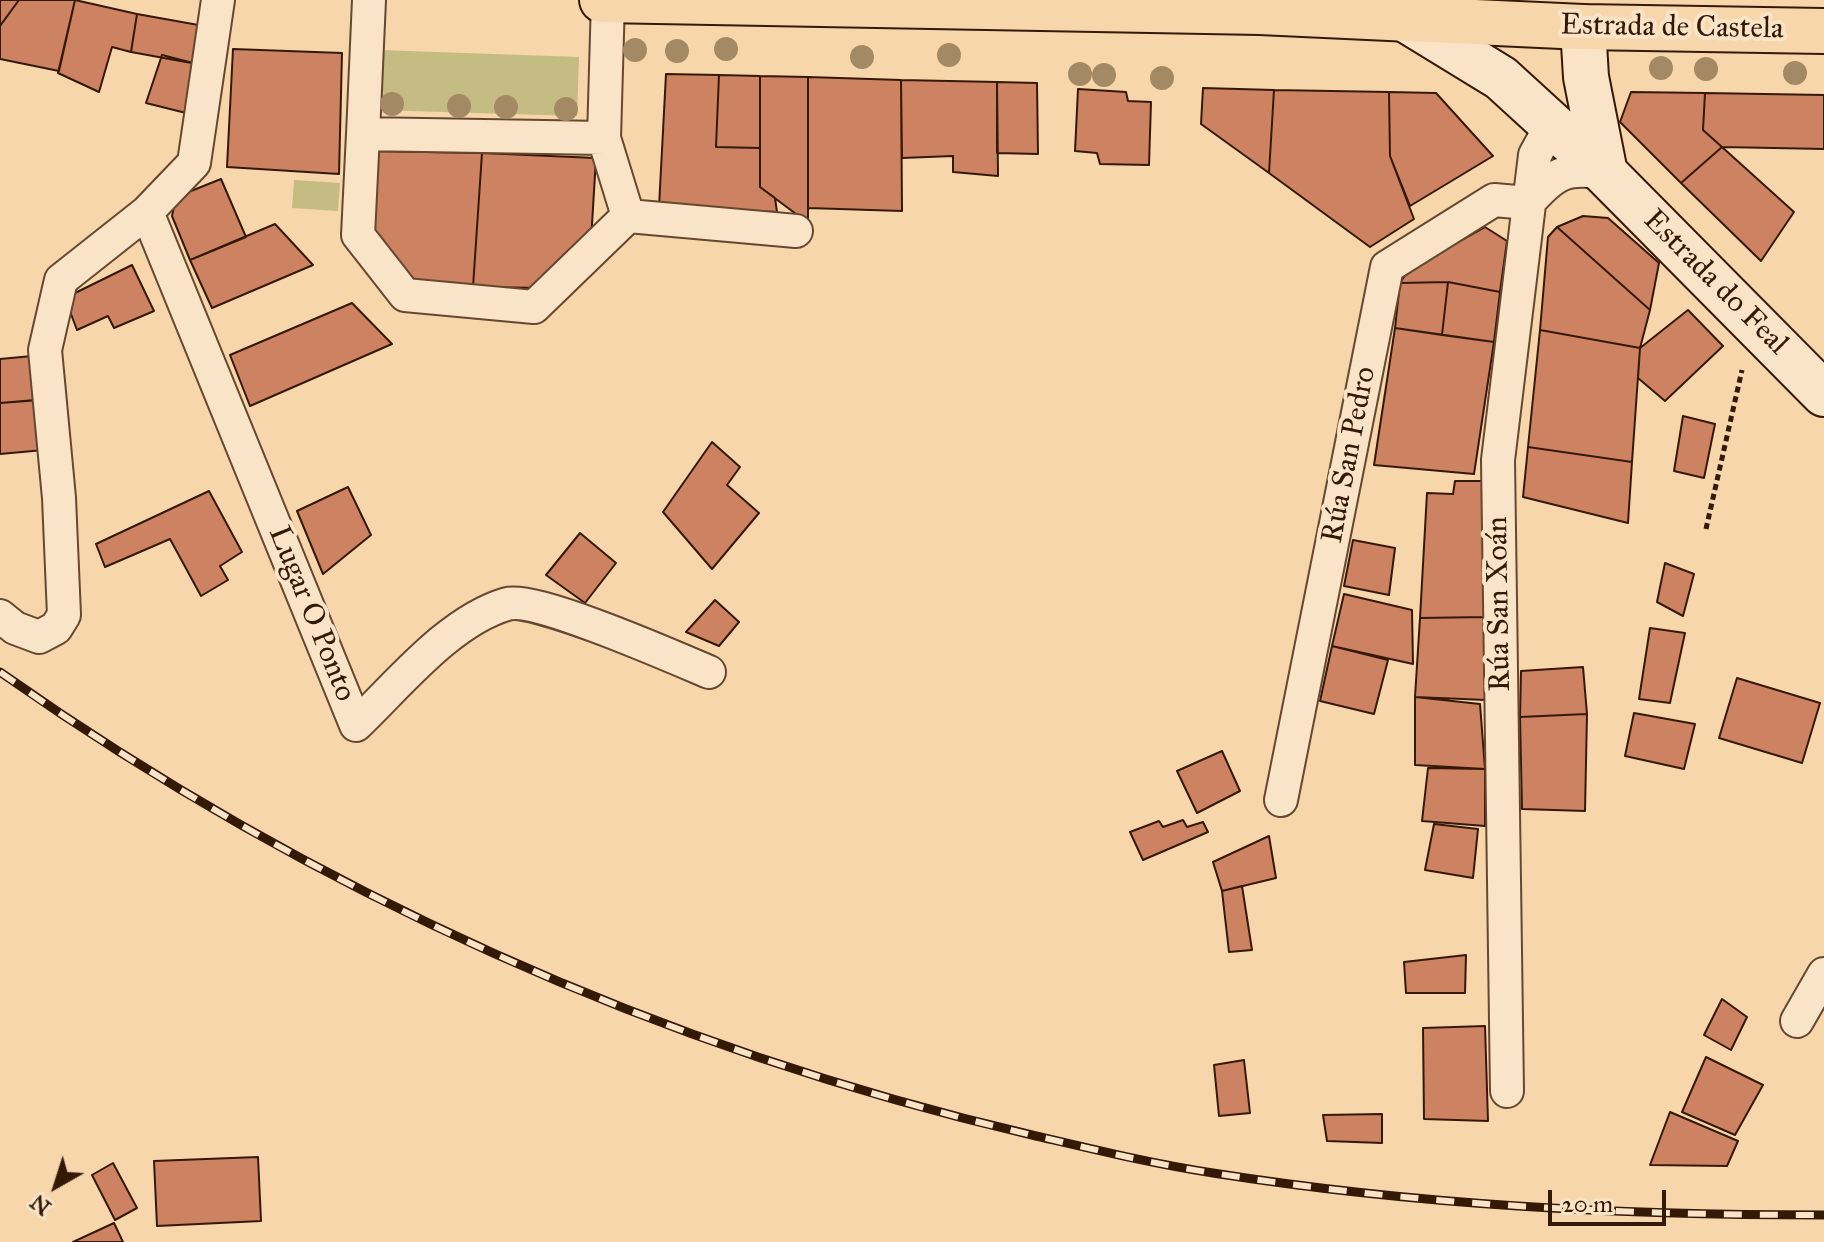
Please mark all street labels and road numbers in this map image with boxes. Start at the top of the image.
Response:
street label: Estrada de Castela [1560,8,1784,48]
street label: Estrada do Feal [1635,203,1795,363]
street label: Rúa San Pedro [1315,364,1385,546]
street label: Rúa San Xoán [1480,516,1520,692]
street label: Lugar O Ponto [260,521,362,707]

